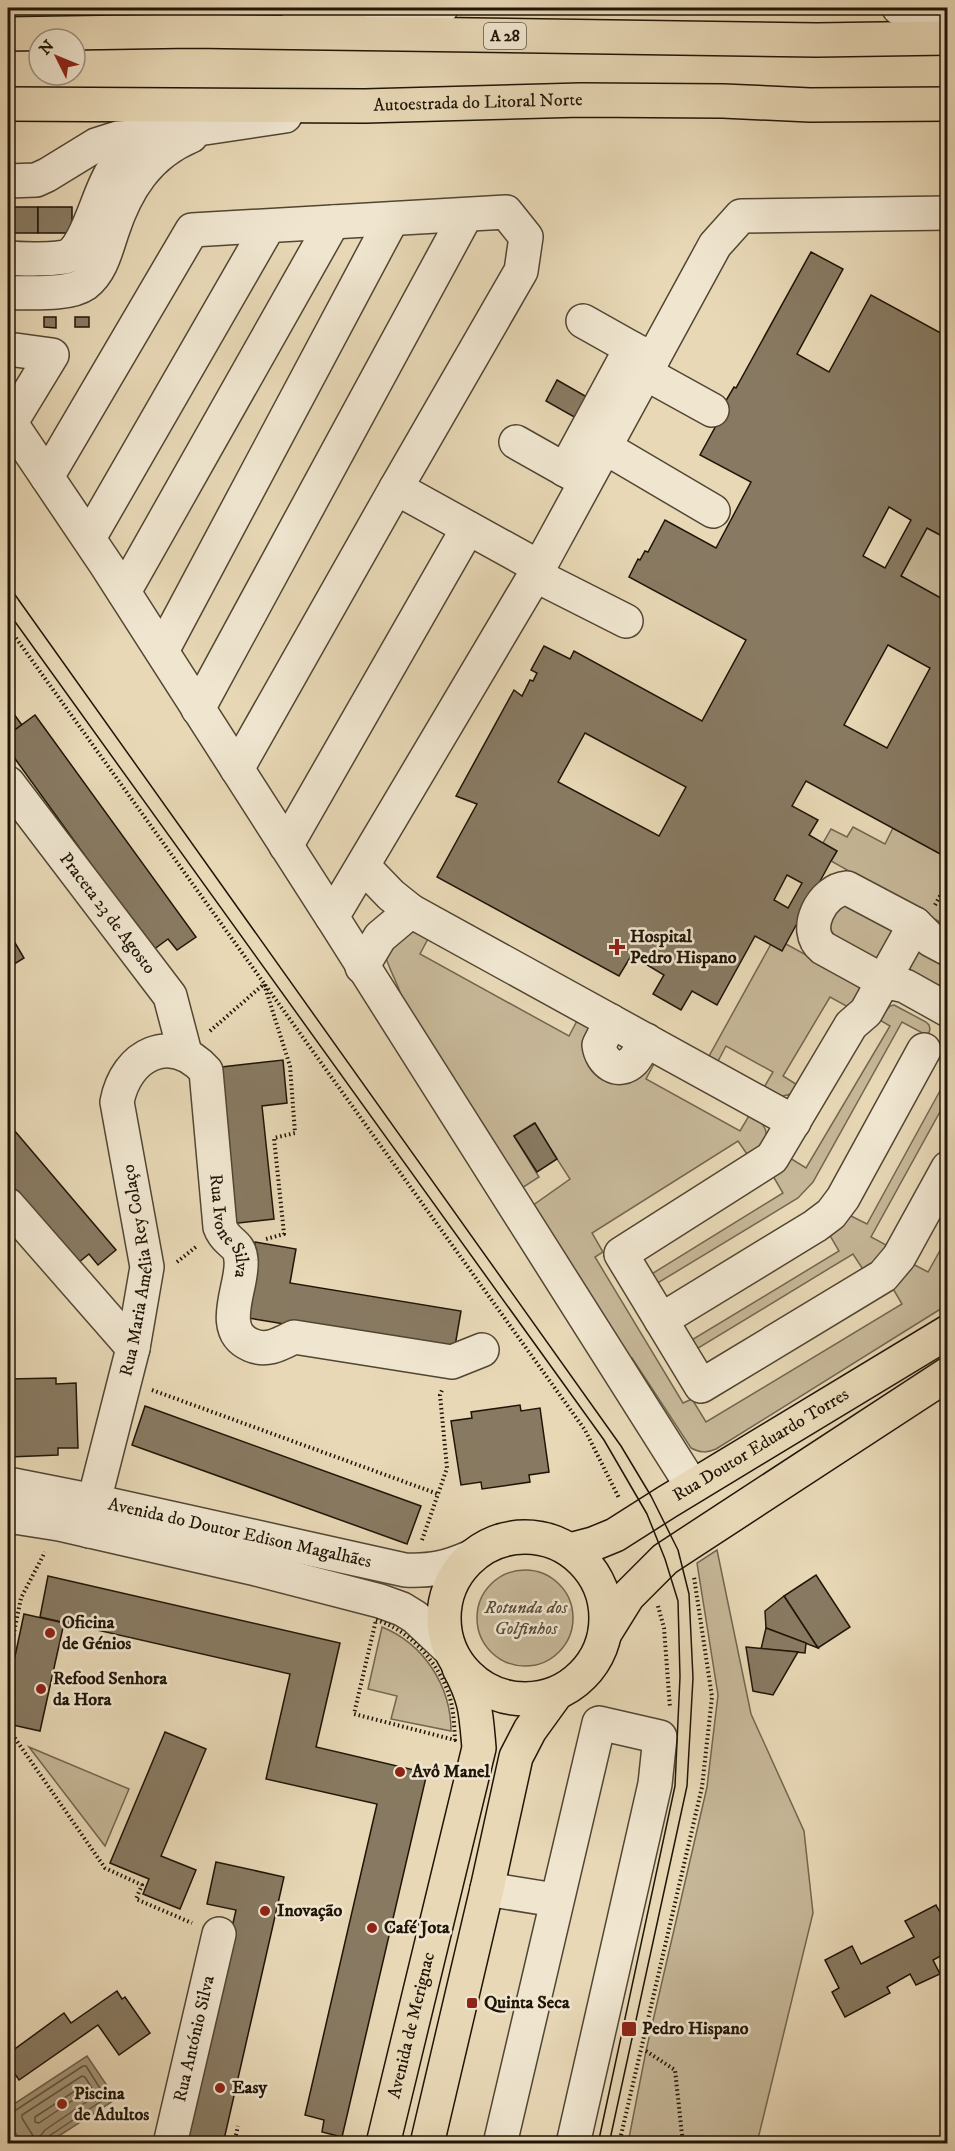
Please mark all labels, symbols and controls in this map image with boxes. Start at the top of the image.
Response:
road number: A 28 [484,23,526,49]
north arrow [27,27,87,87]
text: N [35,36,59,59]
street label: Autoestrada do Litoral Norte [373,89,583,117]
street label: Praceta 23 de Agosto [54,849,161,979]
place label: Hospital Pedro Hispano [630,926,737,969]
marker: Hospital Pedro Hispano [608,938,626,956]
street label: Rua Maria Amélia Rey Colaço [115,1162,158,1379]
street label: Rua Ivone Silva [204,1173,252,1280]
street label: Rua Doutor Eduardo Torres [669,1383,853,1507]
street label: Avenida do Doutor Edison Magalhães [106,1493,374,1573]
park label: Rotunda dos Golfinhos [484,1597,568,1640]
place label: Oficina de Génios [62,1612,131,1655]
marker: Oficina de Génios [43,1626,57,1640]
place label: Refood Senhora da Hora [53,1668,167,1711]
marker: Refood Senhora da Hora [34,1682,48,1696]
place label: Avô Manel [411,1761,490,1783]
marker: Avô Manel [393,1765,407,1779]
place label: Inovação [277,1900,342,1922]
marker: Inovação [258,1904,272,1918]
place label: Café Jota [384,1917,450,1939]
marker: Café Jota [365,1921,379,1935]
street label: Avenida de Merignac [383,1950,440,2101]
street label: Rua António Silva [169,1973,220,2104]
place label: Quinta Seca [484,1992,570,2014]
marker: Quinta Seca [465,1996,479,2010]
place label: Pedro Hispano [642,2018,749,2040]
marker: Pedro Hispano [620,2020,638,2038]
place label: Easy [232,2077,267,2099]
marker: Easy [213,2081,227,2095]
place label: Piscina de Adultos [74,2083,149,2126]
marker: Piscina de Adultos [55,2097,69,2111]

